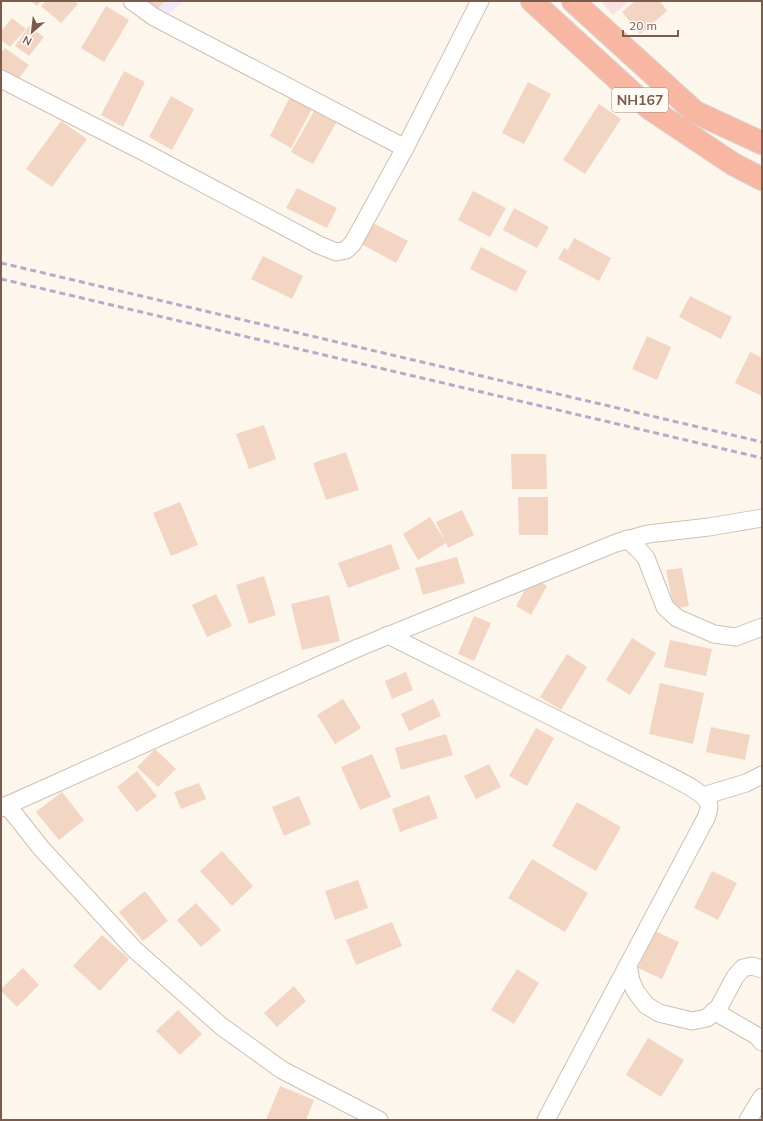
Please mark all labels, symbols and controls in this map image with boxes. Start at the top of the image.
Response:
north arrow [12,12,52,52]
scale bar [623,12,678,38]
text: 20 m [629,18,657,33]
text: N [20,33,34,49]
road number: NH167 [612,88,668,112]

